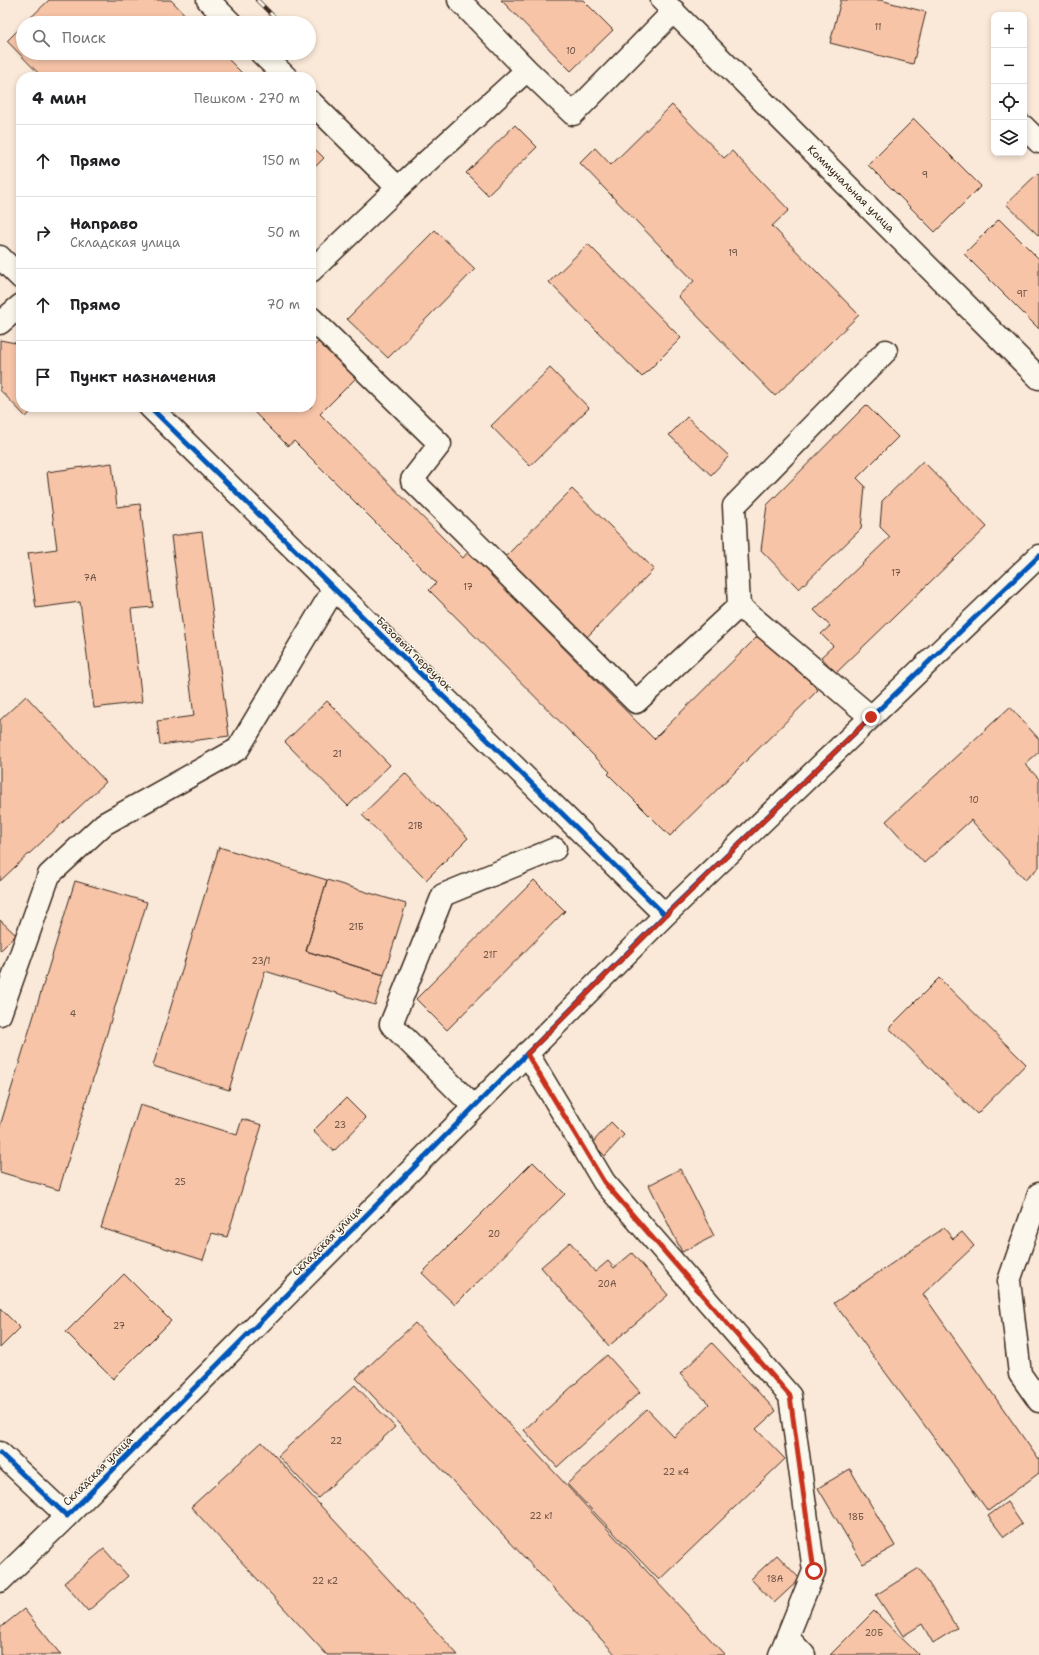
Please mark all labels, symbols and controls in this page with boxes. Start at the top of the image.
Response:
map controls [991,12,1027,156]
button: + [991,12,1027,48]
search box [16,16,316,60]
house number: 11 [874,21,882,33]
icon: search [30,27,52,49]
text: Поиск [62,28,106,48]
house number: 10 [566,45,576,57]
button: − [991,48,1027,84]
button: locate [991,84,1027,120]
text: 4 мин [32,87,87,109]
text: Пешком · 270 m [194,90,300,107]
button: layers [991,120,1027,156]
street label: Коммунальная улица [804,142,898,236]
icon: ahead [32,150,54,172]
text: Прямо [70,151,120,171]
text: 150 m [262,152,300,169]
house number: 9 [922,169,928,181]
text: Направо [70,214,138,234]
icon: right [32,222,54,244]
text: 50 m [267,224,300,241]
text: Складская улица [70,234,180,251]
house number: 19 [728,247,738,259]
house number: 9Г [1016,288,1028,300]
icon: ahead [32,294,54,316]
text: Прямо [70,295,120,315]
text: 70 m [266,296,300,313]
icon: arrive [32,366,54,388]
text: Пункт назначения [70,367,216,387]
house number: 17 [891,567,901,579]
house number: 7А [84,572,97,584]
house number: 17 [463,581,473,593]
street label: Базовый переулок [373,614,456,694]
route end [862,708,880,726]
house number: 21 [332,748,342,760]
house number: 10 [969,794,979,806]
house number: 21В [408,820,422,832]
house number: 21Б [348,921,364,933]
house number: 21Г [483,949,497,961]
house number: 23/1 [252,955,270,967]
house number: 4 [70,1008,76,1020]
house number: 23 [334,1119,346,1131]
house number: 25 [174,1176,186,1188]
street label: Складская улица [289,1203,365,1279]
house number: 20 [488,1228,500,1240]
house number: 20А [598,1278,617,1290]
house number: 27 [113,1320,125,1332]
street label: Складская улица [60,1433,136,1509]
house number: 22 [330,1435,342,1447]
house number: 22 к4 [663,1466,689,1478]
house number: 22 к1 [529,1510,553,1522]
house number: 18Б [848,1511,864,1523]
route start [805,1562,823,1580]
house number: 18А [767,1573,784,1585]
house number: 22 к2 [312,1575,338,1587]
house number: 20Б [865,1627,883,1639]

